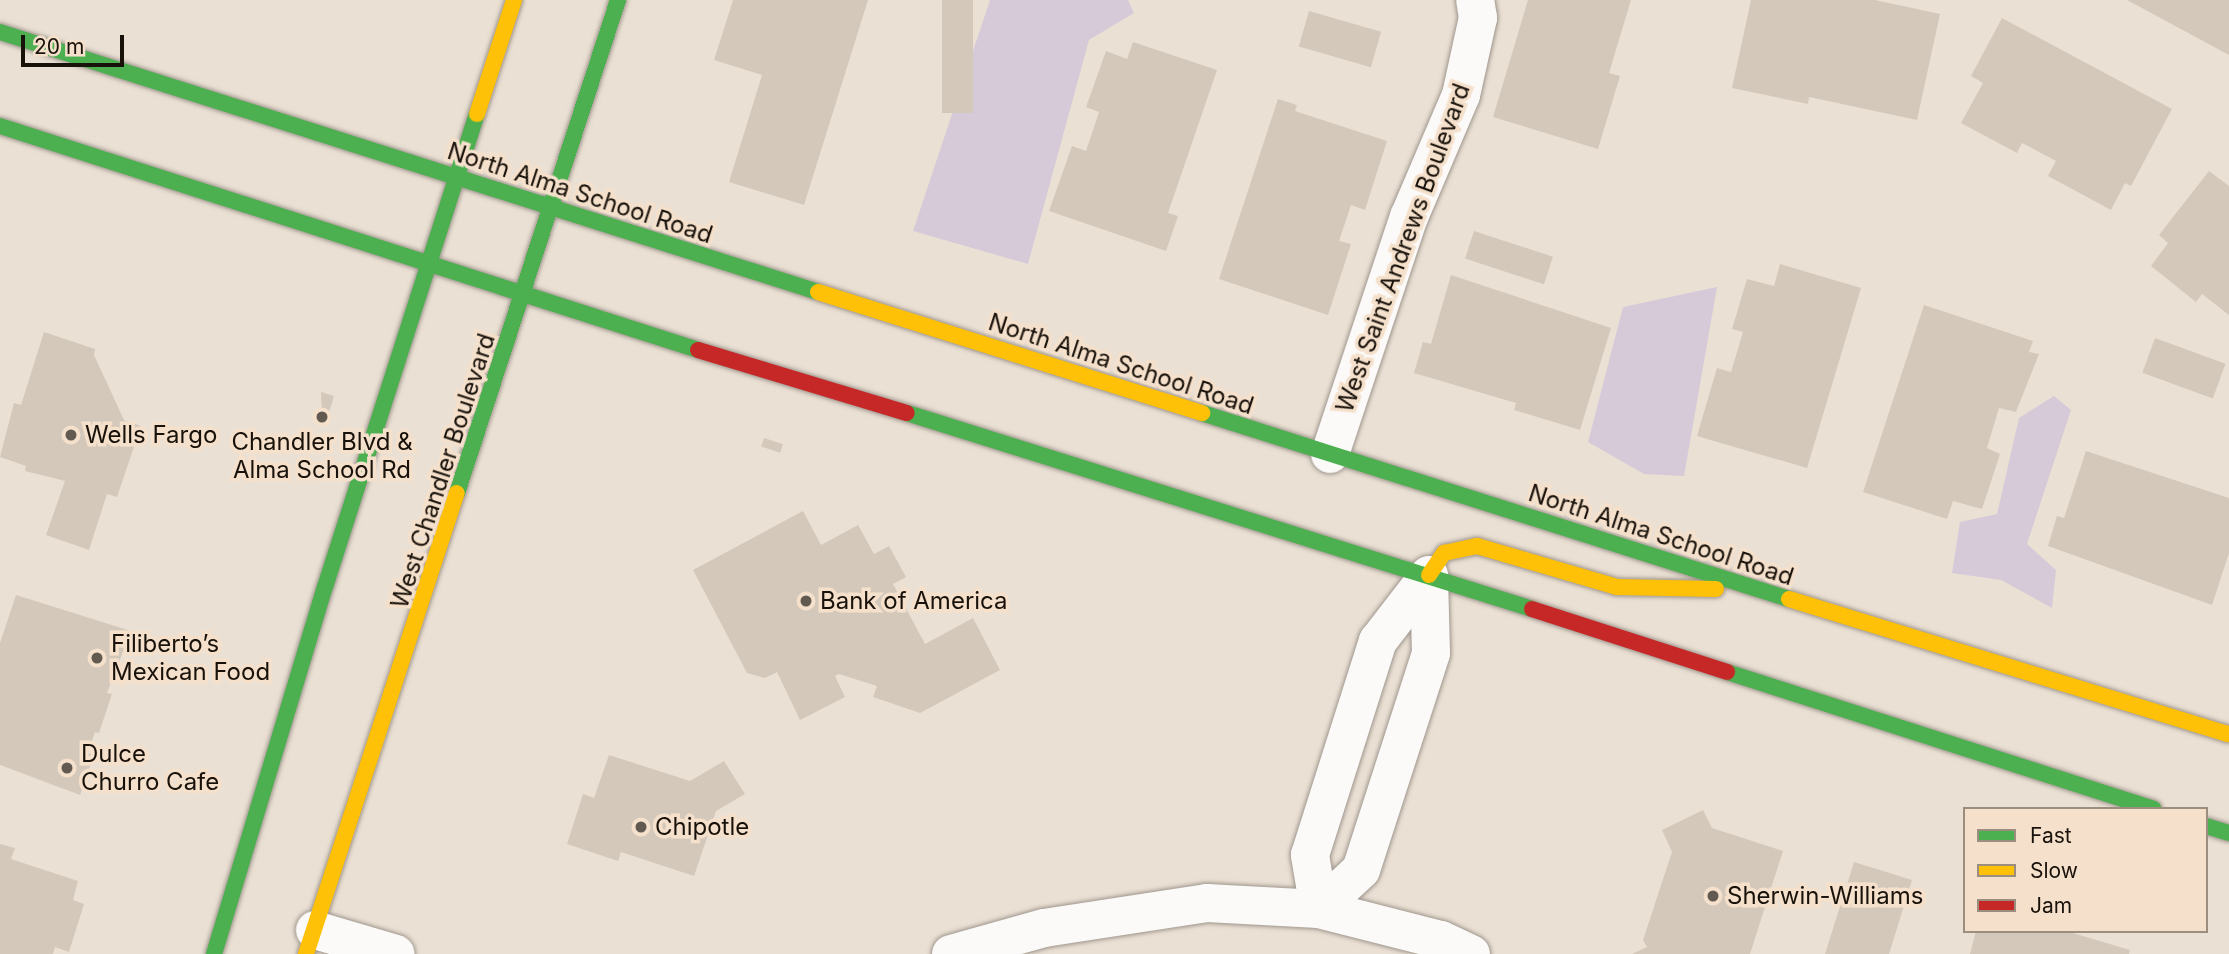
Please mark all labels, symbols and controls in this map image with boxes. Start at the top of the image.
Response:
scale bar [24,21,128,65]
text: 20 m [34,34,84,59]
street label: West Saint Andrews Boulevard [1330,80,1476,416]
street label: North Alma School Road [444,137,716,249]
street label: North Alma School Road [985,308,1257,420]
street label: West Chandler Boulevard [385,330,501,612]
marker: Chandler Blvd & Alma School Rd [314,409,330,425]
place label: Wells Fargo [85,421,217,449]
marker: Wells Fargo [63,427,79,443]
place label: Chandler Blvd & Alma School Rd [231,428,413,484]
street label: North Alma School Road [1525,479,1797,591]
place label: Bank of America [820,587,1008,615]
marker: Bank of America [798,593,814,609]
place label: Filiberto’s Mexican Food [111,630,270,686]
marker: Filiberto’s Mexican Food [89,650,105,666]
place label: Dulce Churro Cafe [81,740,219,796]
marker: Dulce Churro Cafe [59,760,75,776]
legend [1963,807,2208,933]
place label: Chipotle [655,813,749,841]
marker: Chipotle [633,819,649,835]
text: Fast [2030,823,2072,848]
text: Slow [2030,858,2078,883]
place label: Sherwin-Williams [1727,882,1923,910]
marker: Sherwin-Williams [1705,888,1721,904]
text: Jam [2030,893,2072,918]

